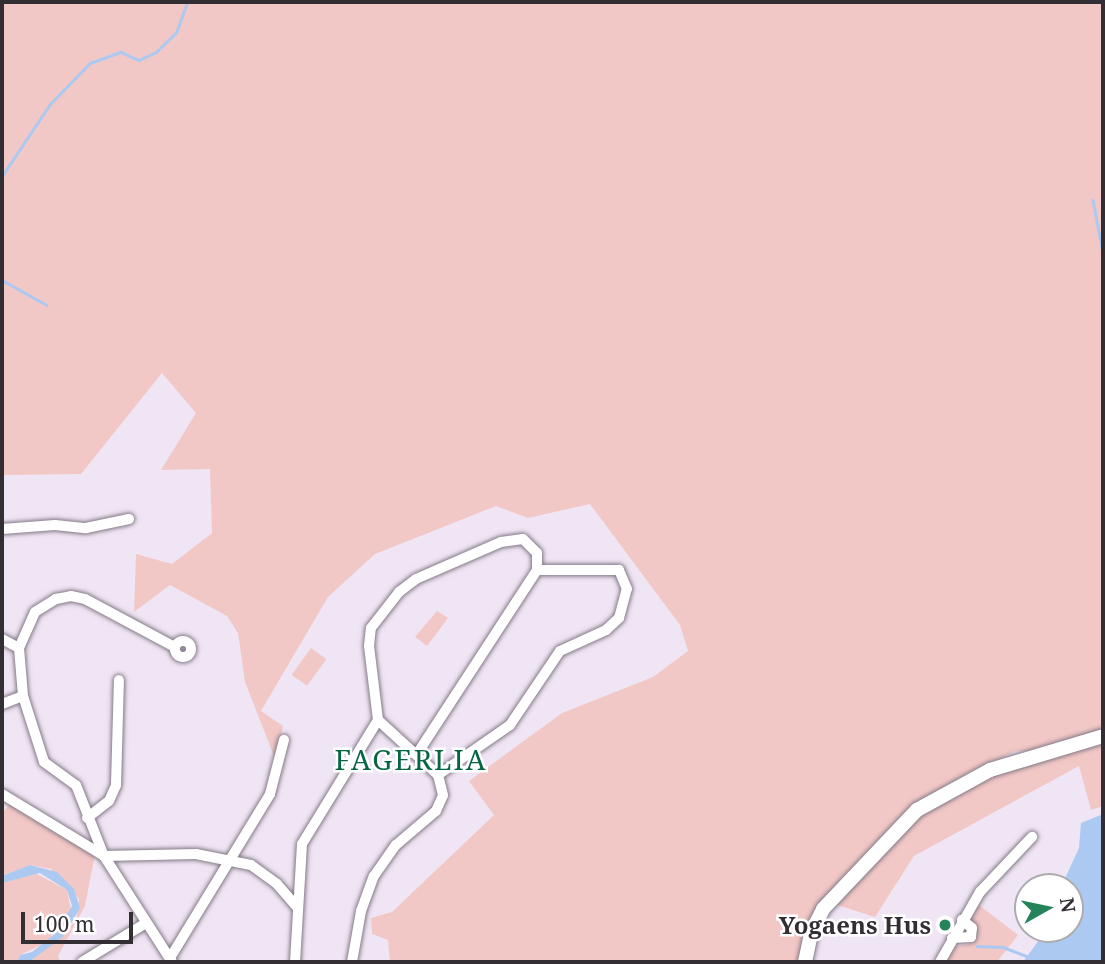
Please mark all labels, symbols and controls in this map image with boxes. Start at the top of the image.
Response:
district label: FAGERLIA [335,742,487,776]
north arrow [1014,873,1084,943]
text: N [1054,896,1082,914]
scale bar [24,898,136,942]
text: 100 m [34,910,95,938]
place label: Yogaens Hus [779,911,931,939]
marker: Yogaens Hus [937,917,953,933]

